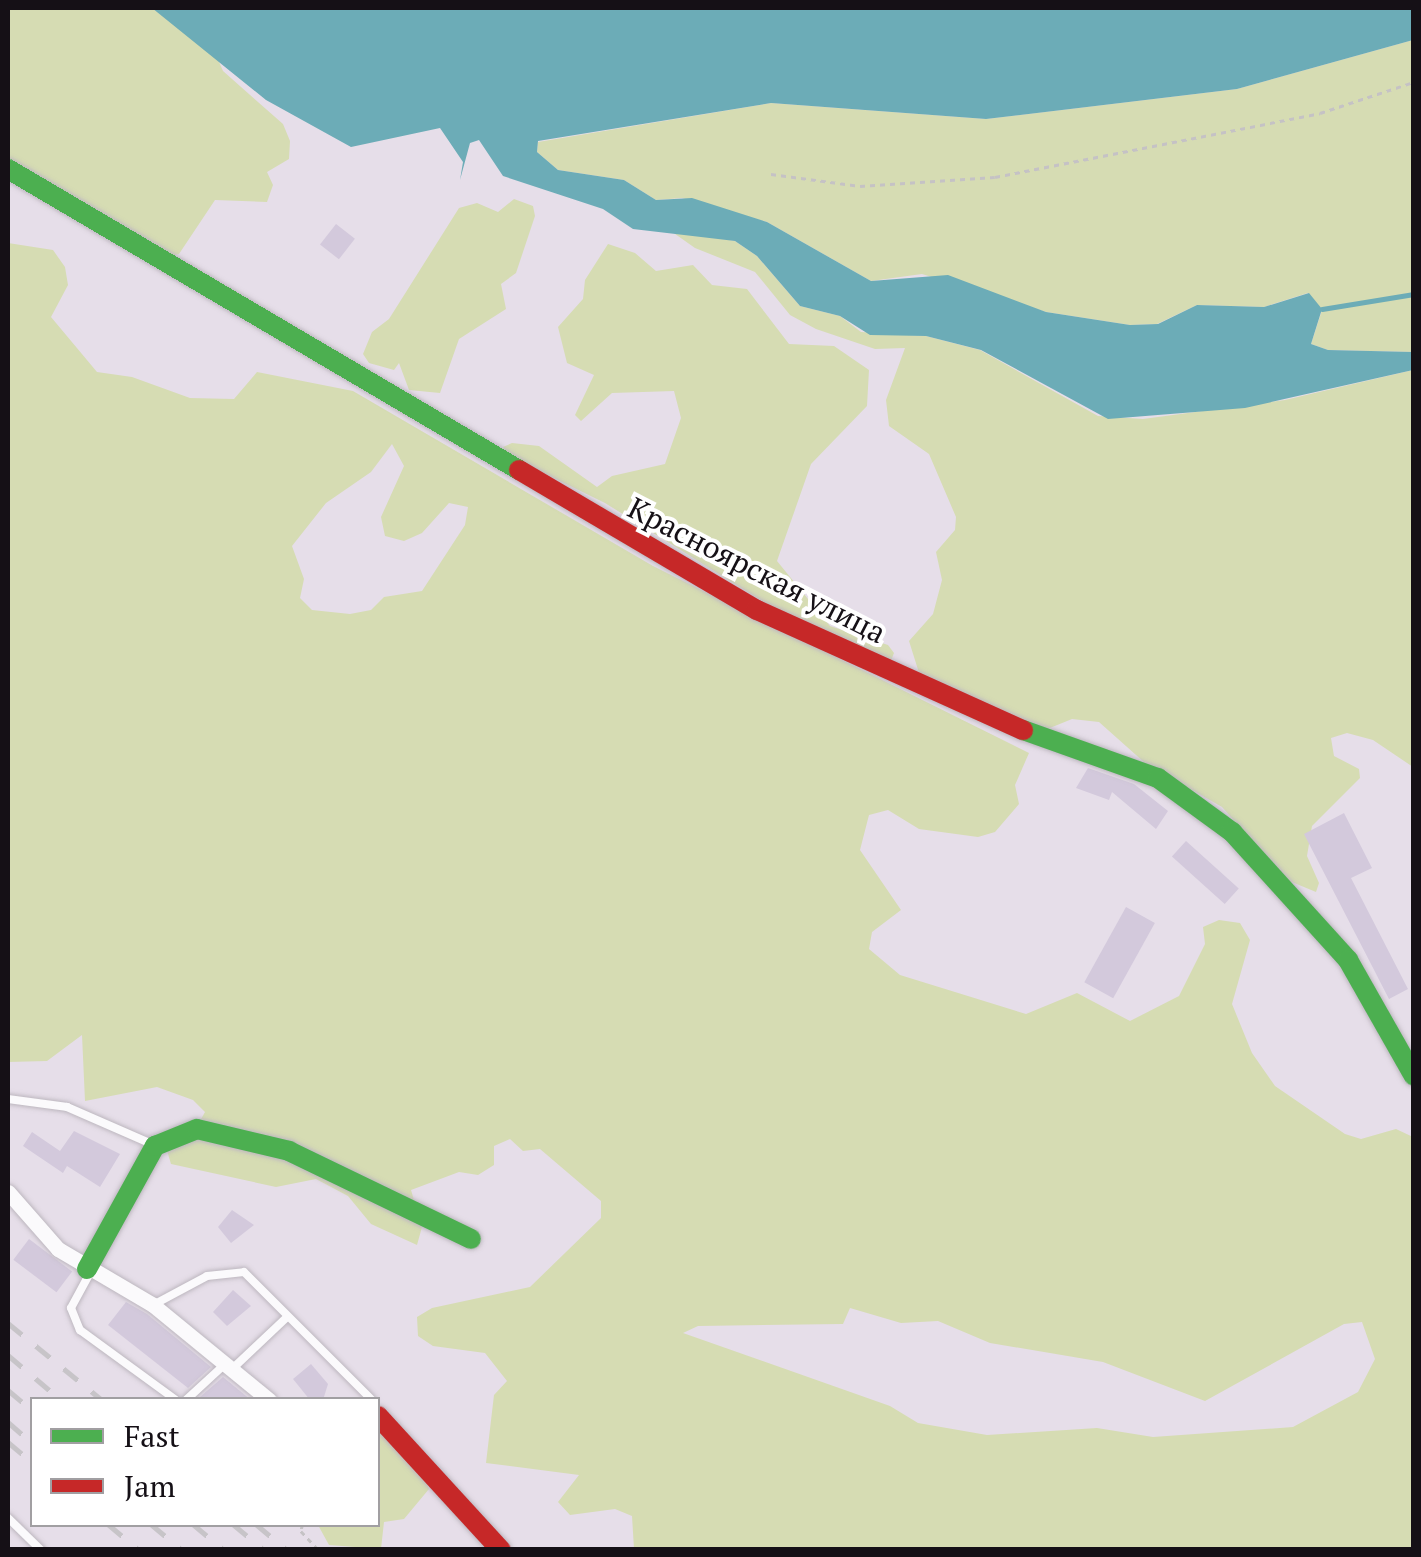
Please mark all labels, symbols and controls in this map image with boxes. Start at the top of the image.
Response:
street label: Красноярская улица [622,489,892,651]
legend [30,1397,380,1527]
text: Fast [124,1416,180,1456]
text: Jam [124,1466,175,1506]

